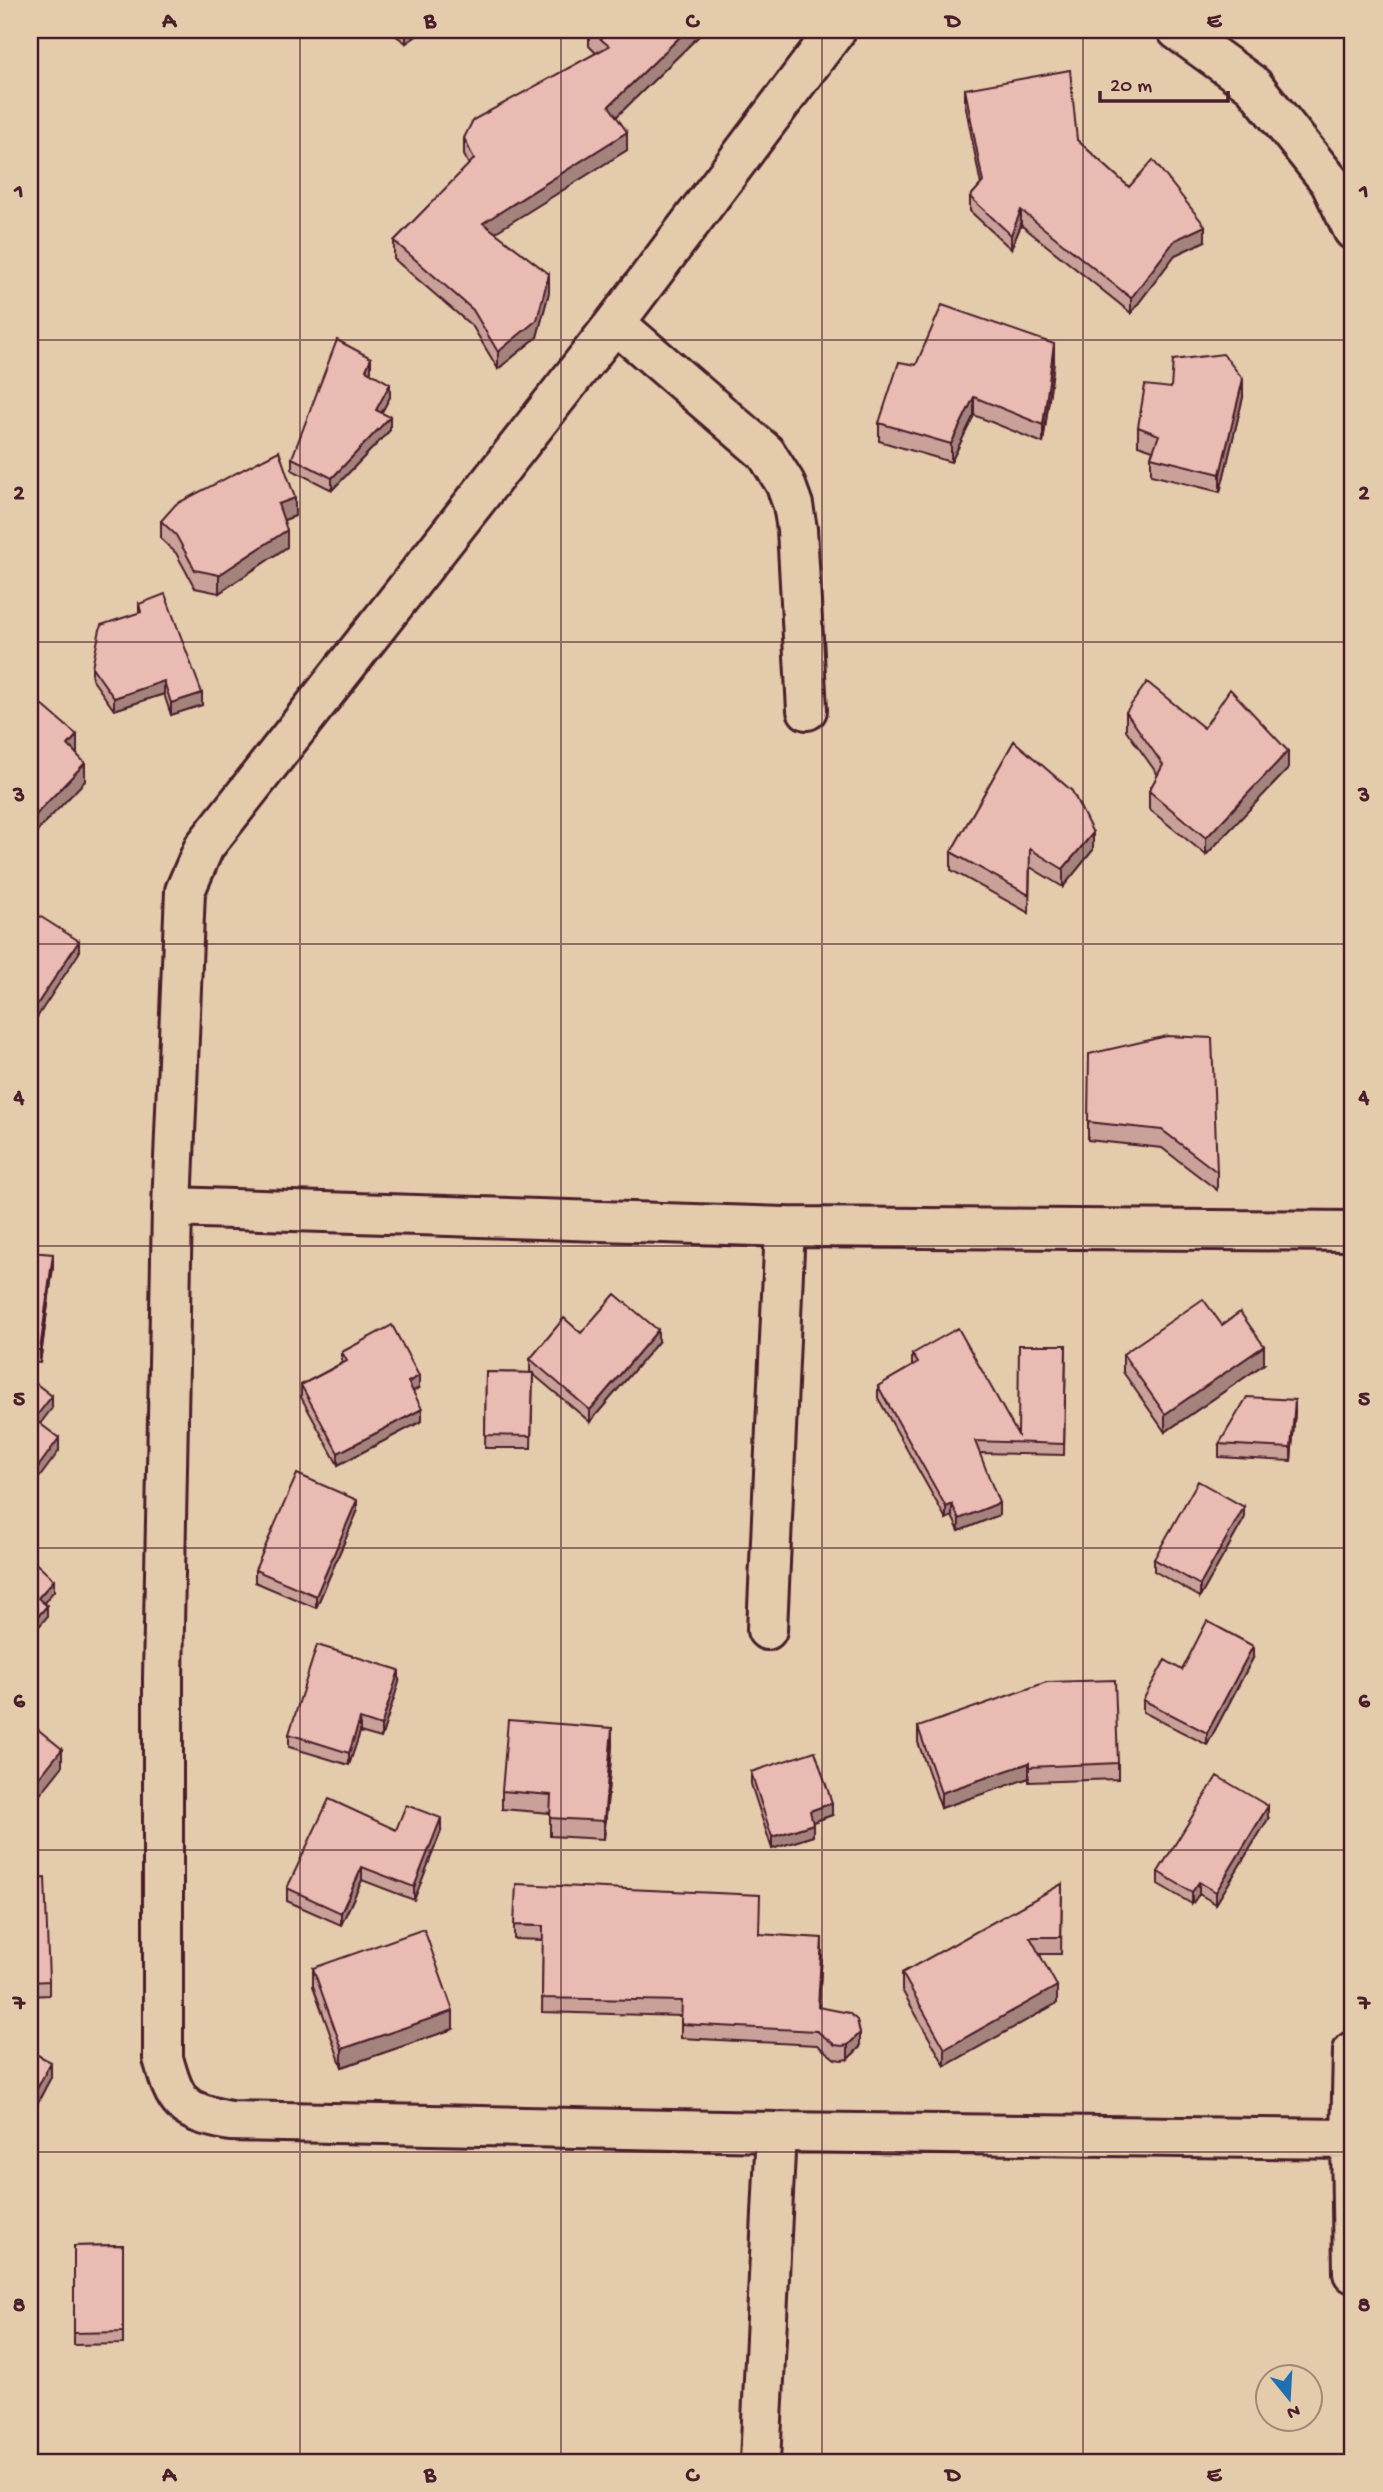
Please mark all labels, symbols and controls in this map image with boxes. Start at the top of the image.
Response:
text: A [161,9,177,36]
text: B [423,9,437,36]
text: C [686,9,701,36]
text: D [944,9,962,36]
text: E [1207,9,1223,36]
scale bar [1100,60,1227,104]
text: 20 m [1110,75,1152,100]
text: 1 [13,179,24,206]
text: 1 [1358,179,1369,206]
text: 2 [13,481,25,508]
text: 2 [1358,481,1370,508]
text: 3 [12,783,25,810]
text: 3 [1357,783,1370,810]
text: 4 [13,1085,25,1112]
text: 4 [1358,1085,1370,1112]
text: 5 [13,1387,25,1414]
text: 5 [1358,1387,1370,1414]
text: 6 [13,1689,26,1716]
text: 6 [1358,1689,1371,1716]
text: 7 [12,1991,26,2018]
text: 7 [1357,1991,1371,2018]
text: 8 [13,2293,26,2320]
text: 8 [1358,2293,1371,2320]
north arrow [1254,2362,1324,2432]
text: N [1284,2398,1303,2424]
text: A [161,2463,177,2490]
text: B [423,2463,437,2490]
text: C [686,2463,701,2490]
text: D [944,2463,962,2490]
text: E [1207,2463,1223,2490]

